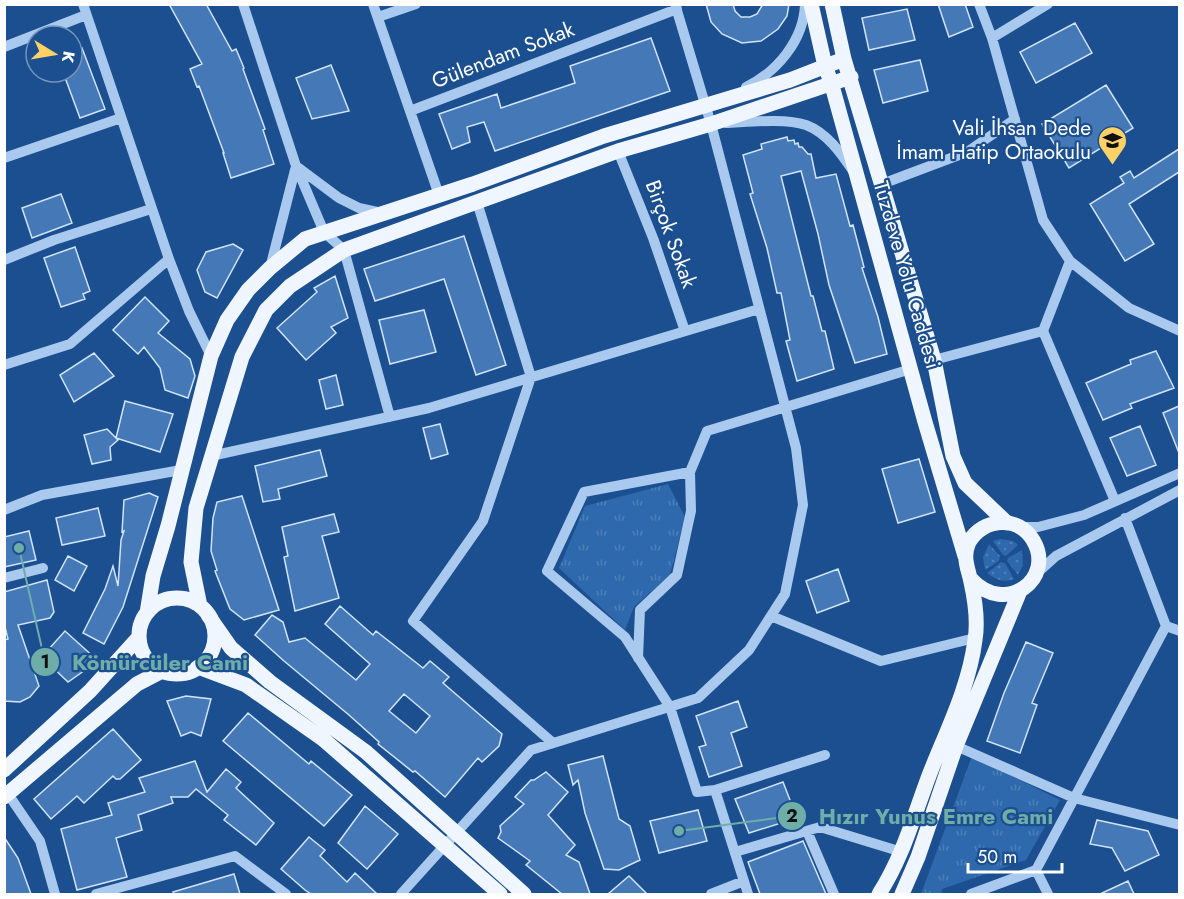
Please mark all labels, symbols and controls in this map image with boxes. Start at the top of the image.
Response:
street label: Gülendam Sokak [427,14,579,96]
north arrow [24,24,84,84]
text: K [56,49,81,65]
place label: Vali İhsan Dede İmam Hatip Ortaokulu [896,113,1091,167]
school or university icon: Vali İhsan Dede İmam Hatip Ortaokulu [1096,124,1128,166]
street label: Birçok Sokak [638,176,705,293]
street label: Tuzdeve Yolu Caddesi [866,178,948,372]
callout: Kömürcüler Cami [30,642,260,682]
text: Kömürcüler Cami [72,646,248,678]
text: 1 [40,649,50,675]
callout: Hızır Yunus Emre Cami [777,796,1065,836]
text: Hızır Yunus Emre Cami [819,800,1053,832]
text: 2 [786,803,798,829]
scale bar [968,836,1062,874]
text: 50 m [977,844,1017,870]

